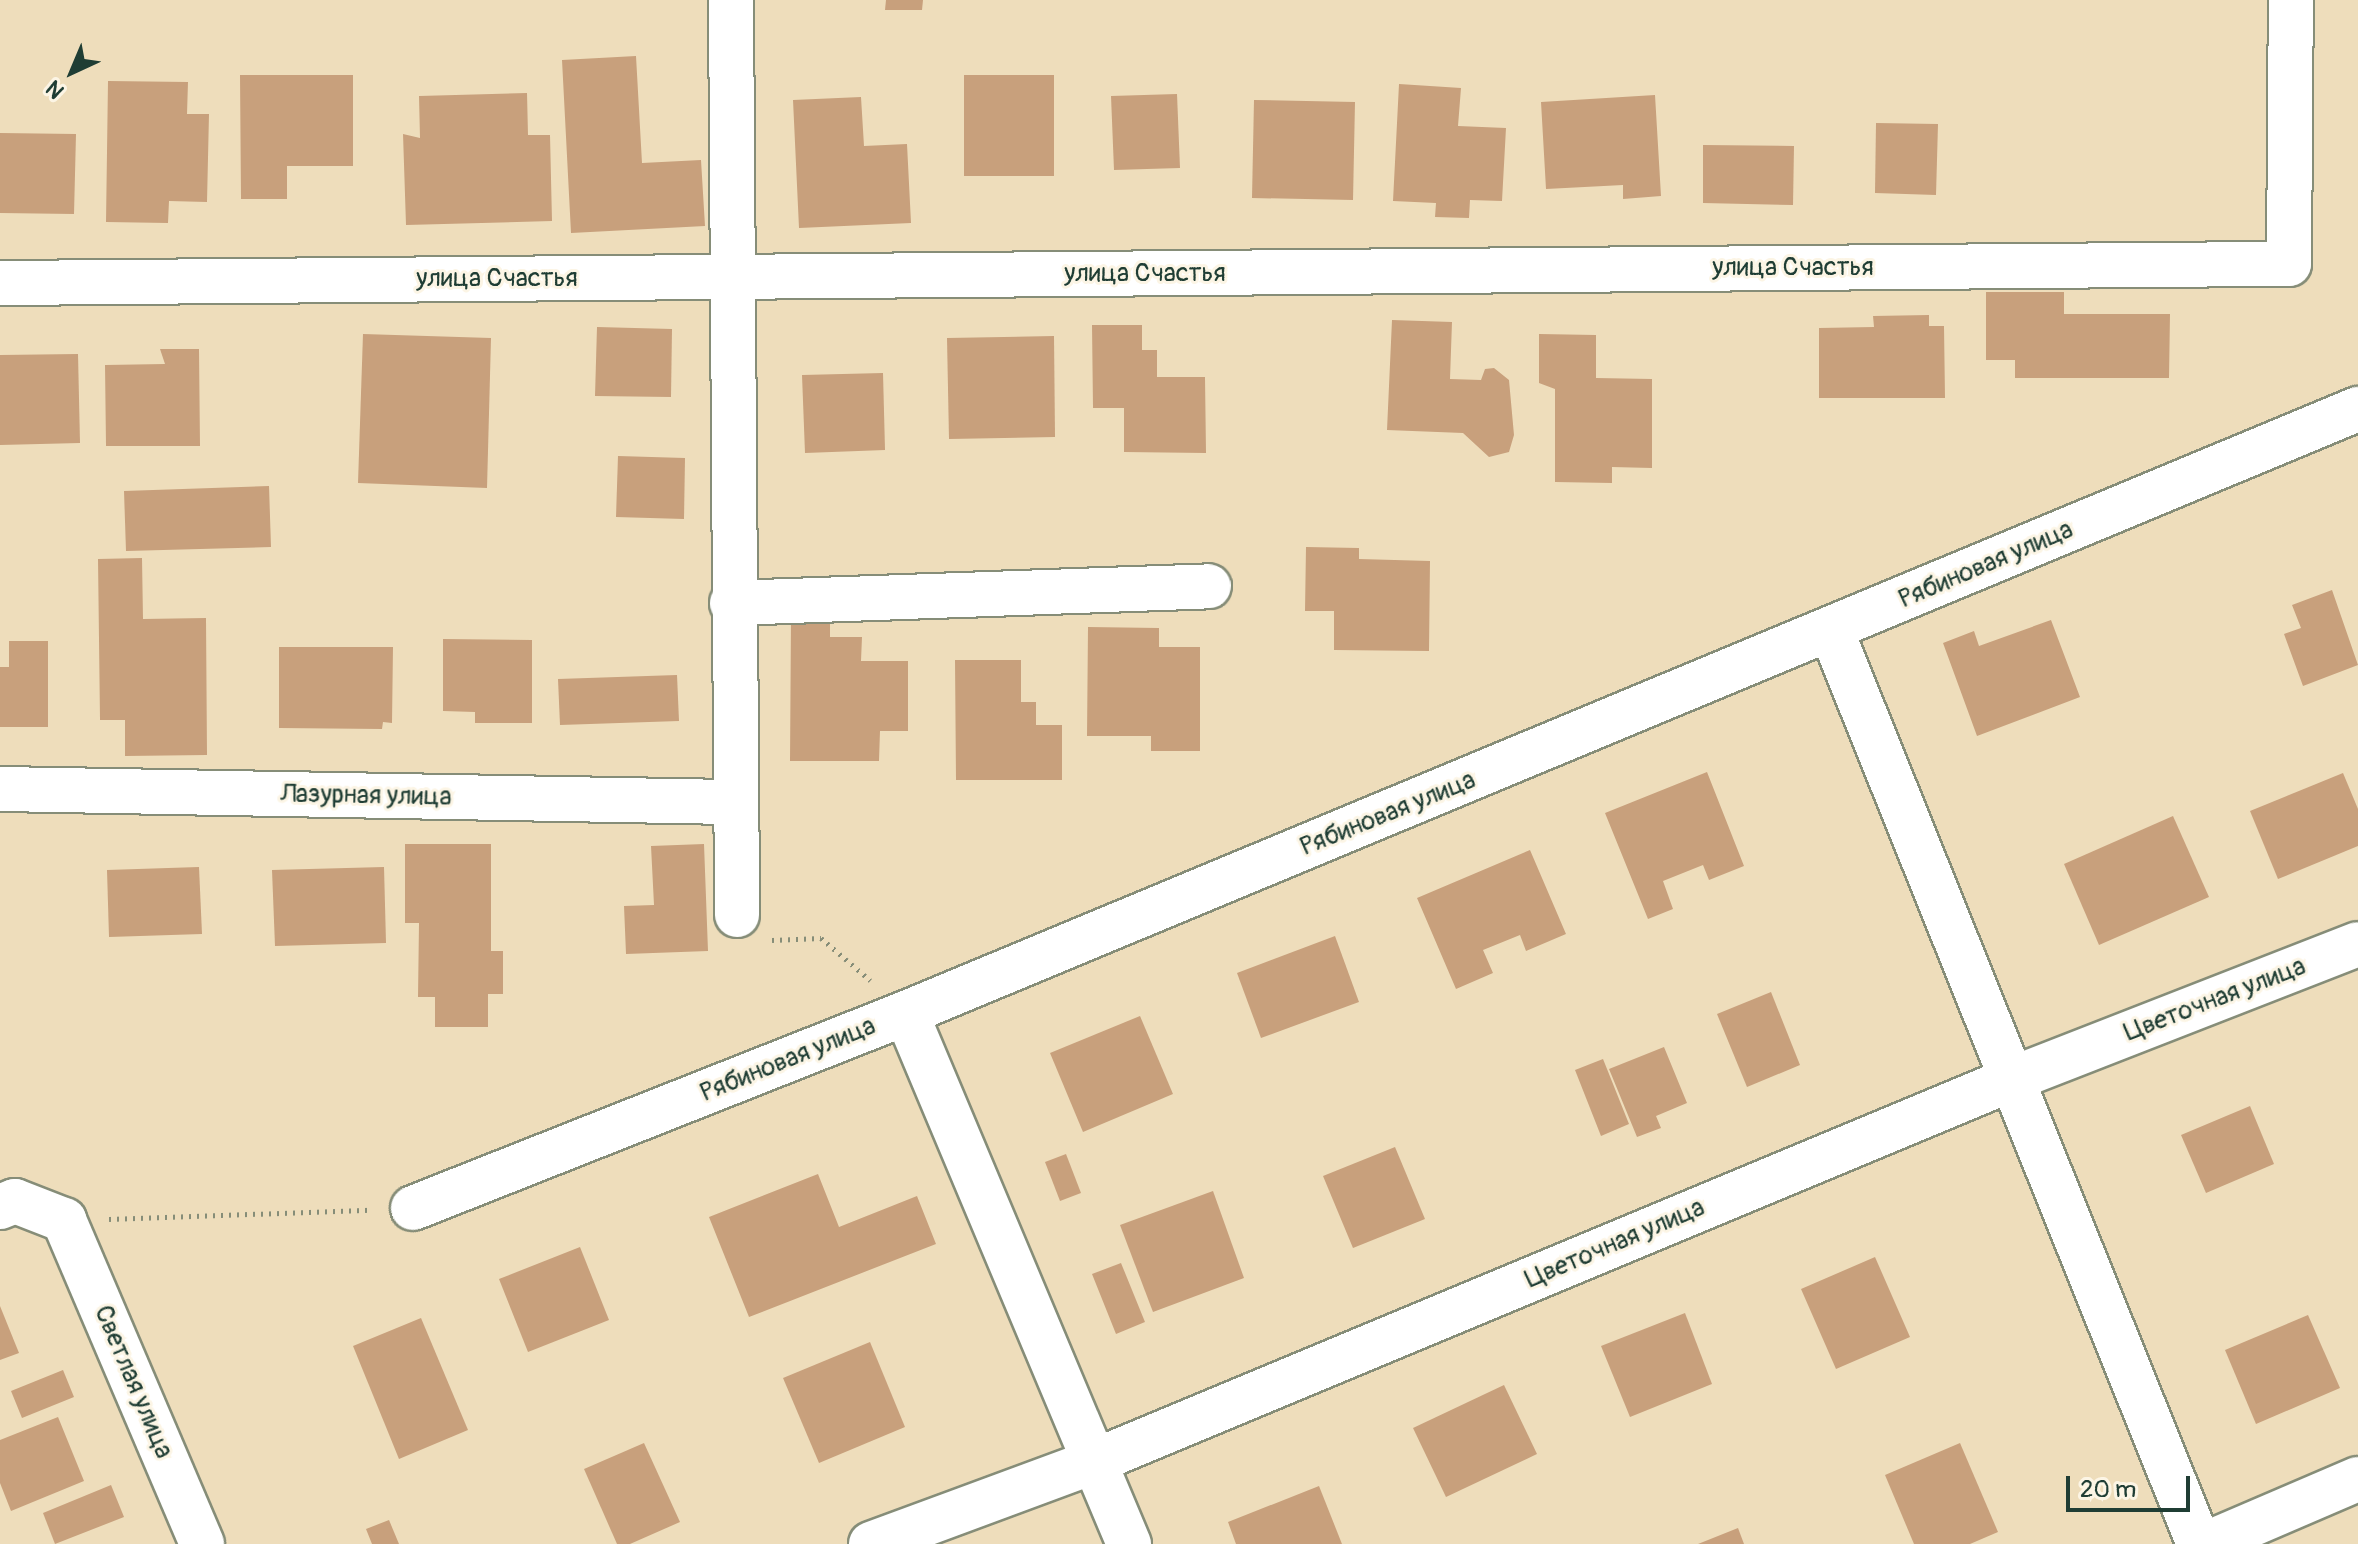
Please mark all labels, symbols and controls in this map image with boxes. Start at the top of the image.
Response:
north arrow [32,32,112,112]
text: N [40,74,70,105]
street label: улица Счастья [1712,252,1874,284]
street label: улица Счастья [1064,258,1226,290]
street label: улица Счастья [416,263,578,295]
street label: Рябиновая улица [1894,514,2078,616]
street label: Рябиновая улица [1296,765,1480,863]
street label: Лазурная улица [280,779,452,813]
street label: Цветочная улица [2120,951,2310,1049]
street label: Рябиновая улица [696,1011,880,1109]
street label: Цветочная улица [1521,1192,1709,1296]
street label: Светлая улица [87,1301,179,1463]
scale bar [2070,1460,2194,1510]
text: 20 m [2080,1475,2136,1504]

